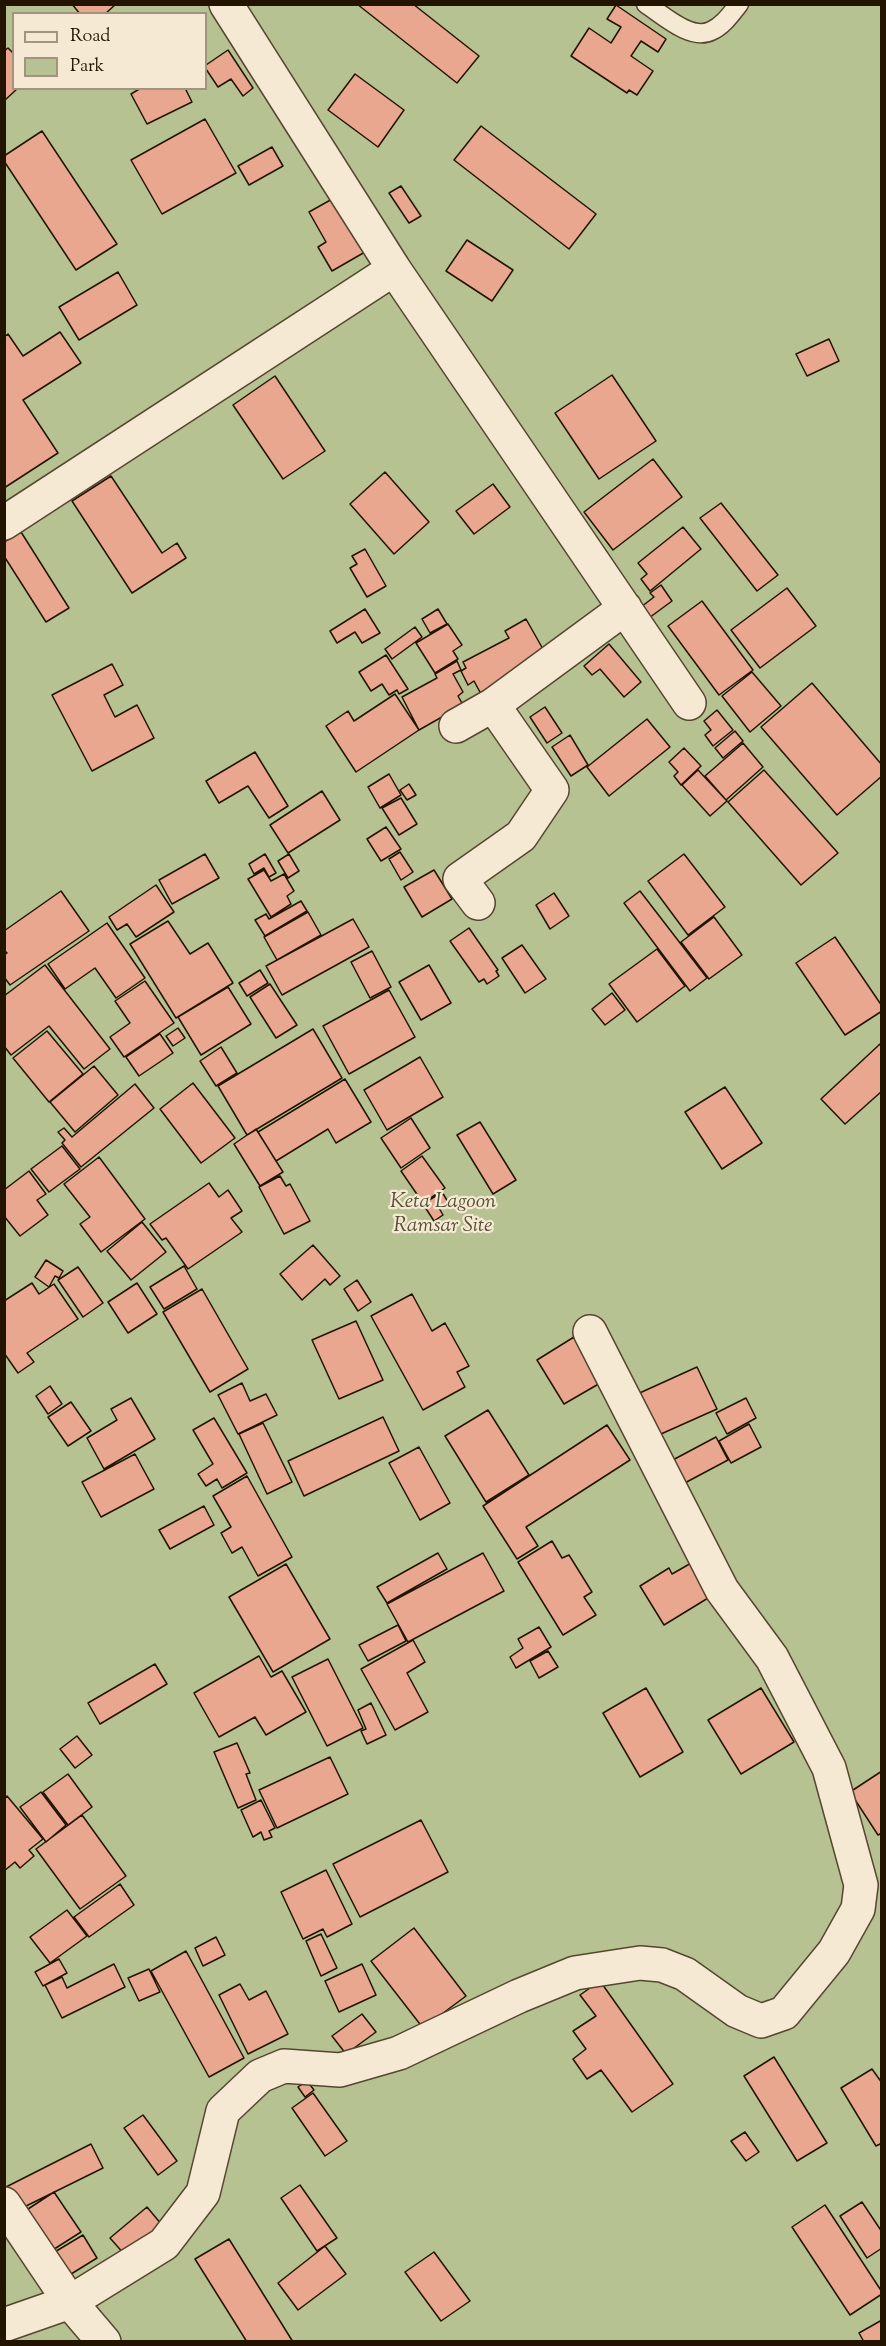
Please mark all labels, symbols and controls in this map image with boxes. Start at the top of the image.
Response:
legend [12,12,207,90]
text: Road [70,24,110,50]
text: Park [70,54,104,80]
park label: Keta Lagoon Ramsar Site [390,1190,496,1240]

